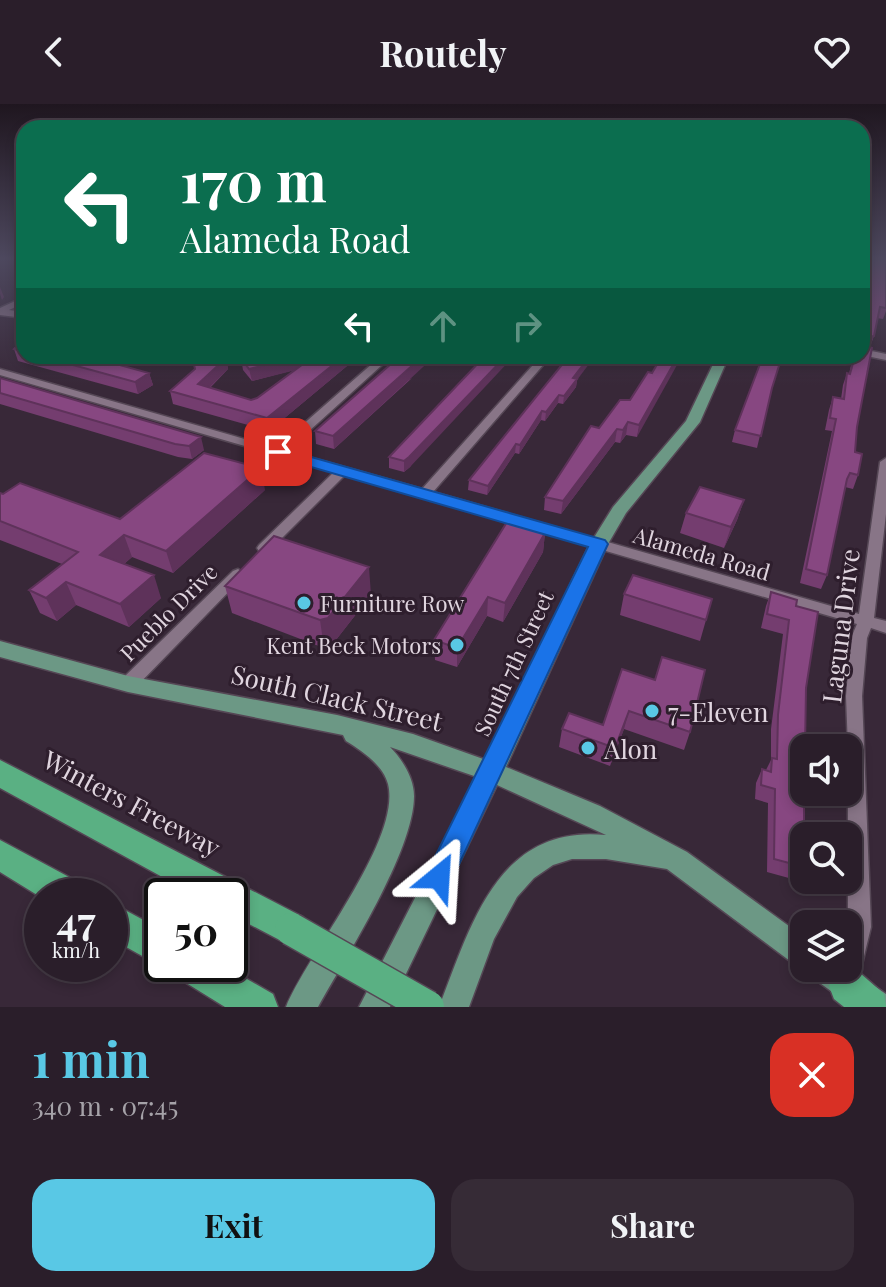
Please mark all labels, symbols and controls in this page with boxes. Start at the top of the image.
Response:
text: Routely [379,28,507,76]
icon: back [32,30,76,74]
icon: heart [810,30,854,74]
text: 170 m [180,142,327,217]
icon: left [48,152,152,256]
text: Alameda Road [180,214,410,262]
icon: left [337,304,381,348]
icon: ahead [421,304,465,348]
icon: right [505,304,549,348]
pin [244,418,312,486]
icon: arrive [256,430,300,474]
street label: Alameda Road [629,519,774,587]
street label: Laguna Drive [813,547,867,705]
street label: Pueblo Drive [113,557,223,667]
street label: South 7th Street [466,584,560,741]
place label: Furniture Row [320,588,464,618]
marker: Furniture Row [295,594,313,612]
place label: Kent Beck Motors [266,630,441,660]
marker: Kent Beck Motors [448,636,466,654]
street label: South Clack Street [228,656,447,738]
place label: 7-Eleven [668,694,769,729]
marker: 7-Eleven [643,702,661,720]
place label: Alon [603,731,658,766]
map controls [790,734,862,982]
button: sound [790,734,862,806]
marker: Alon [579,739,597,757]
street label: Winters Freeway [36,741,227,864]
button: search [790,822,862,894]
position arrow [397,835,481,919]
speed limit sign: 50 [144,878,248,982]
text: 47 [57,893,95,946]
button: layers [790,910,862,982]
text: km/h [52,936,100,963]
text: 1 min [32,1026,150,1090]
button: close [770,1033,854,1117]
text: 340 m · 07:45 [32,1088,178,1123]
button: Exit [32,1179,435,1271]
button: Share [451,1179,854,1271]

